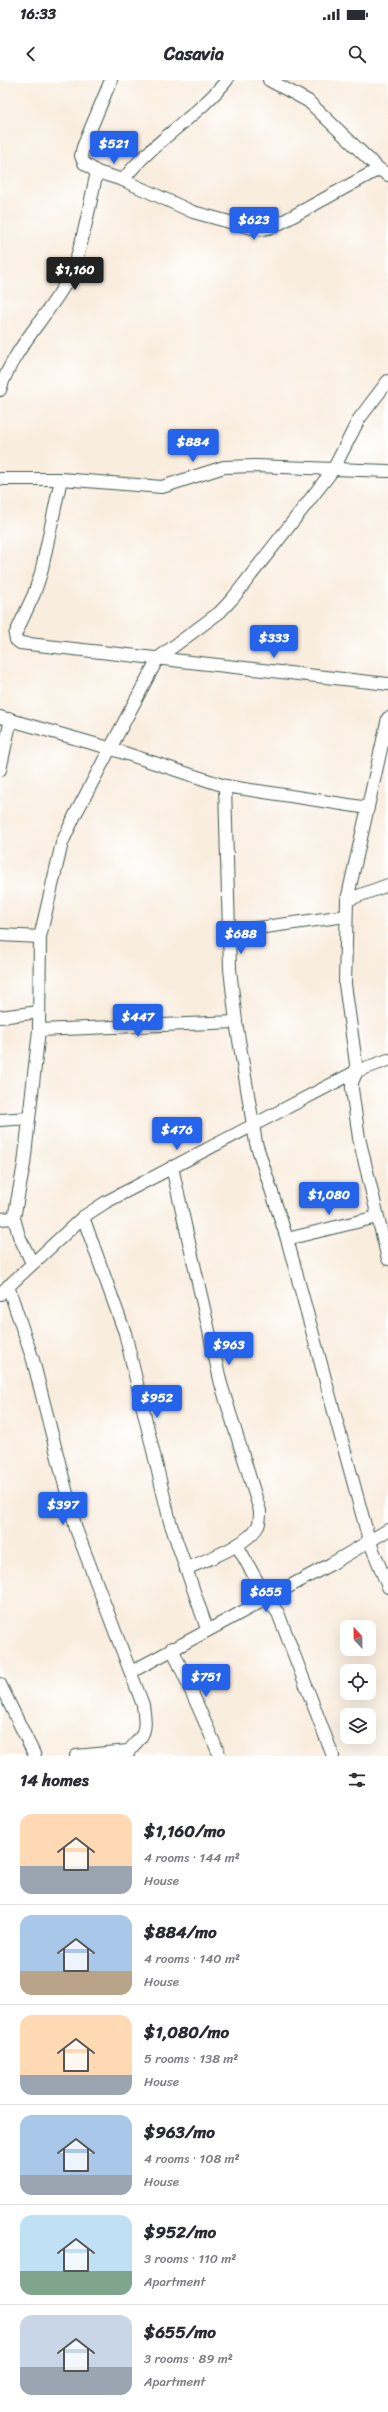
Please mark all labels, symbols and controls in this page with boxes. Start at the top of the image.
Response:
text: 16:33 [20,1,56,27]
text: Casavia [164,38,224,70]
icon: back [20,43,42,65]
icon: search [346,43,368,65]
pin: $521 [90,131,138,165]
text: $521 [99,132,129,155]
pin: $623 [230,207,278,241]
text: $623 [239,208,269,231]
pin: $1,160 [42,257,108,291]
text: $1,160 [55,258,95,281]
pin: $884 [169,429,217,463]
text: $884 [177,430,209,453]
pin: $333 [250,625,298,659]
text: $333 [259,626,289,649]
pin: $688 [217,921,265,955]
text: $688 [225,922,257,945]
pin: $447 [114,1004,162,1038]
text: $447 [122,1005,154,1028]
pin: $476 [153,1117,201,1151]
text: $476 [161,1118,193,1141]
pin: $1,080 [296,1182,362,1216]
text: $1,080 [308,1183,350,1206]
pin: $963 [205,1332,253,1366]
text: $963 [213,1333,245,1356]
pin: $952 [133,1385,181,1419]
text: $952 [141,1386,173,1409]
pin: $397 [39,1492,87,1526]
text: $397 [47,1493,79,1516]
pin: $655 [242,1579,290,1613]
text: $655 [250,1580,282,1603]
north arrow [340,1620,376,1656]
map controls [340,1620,376,1744]
pin: $751 [182,1664,230,1698]
button: locate [340,1664,376,1700]
text: $751 [191,1665,221,1688]
button: layers [340,1708,376,1744]
text: 14 homes [20,1765,89,1795]
icon: filters [346,1769,368,1791]
text: $1,160/mo [144,1816,225,1846]
icon: home [52,1830,100,1878]
text: 4 rooms · 144 m² [144,1846,240,1869]
text: House [144,1869,179,1892]
text: $884/mo [144,1917,217,1947]
icon: home [52,1931,100,1979]
text: 4 rooms · 140 m² [144,1947,240,1970]
text: House [144,1970,179,1993]
text: $1,080/mo [144,2017,229,2047]
icon: home [52,2031,100,2079]
text: 5 rooms · 138 m² [144,2047,238,2070]
text: House [144,2070,179,2093]
text: $963/mo [144,2117,215,2147]
icon: home [52,2131,100,2179]
text: 4 rooms · 108 m² [144,2147,240,2170]
text: House [144,2170,179,2193]
text: $952/mo [144,2217,216,2247]
icon: home [52,2231,100,2279]
text: 3 rooms · 110 m² [144,2247,236,2270]
text: Apartment [144,2270,205,2293]
text: $655/mo [144,2317,216,2347]
icon: home [52,2331,100,2379]
text: 3 rooms · 89 m² [144,2347,233,2370]
text: Apartment [144,2370,205,2393]

